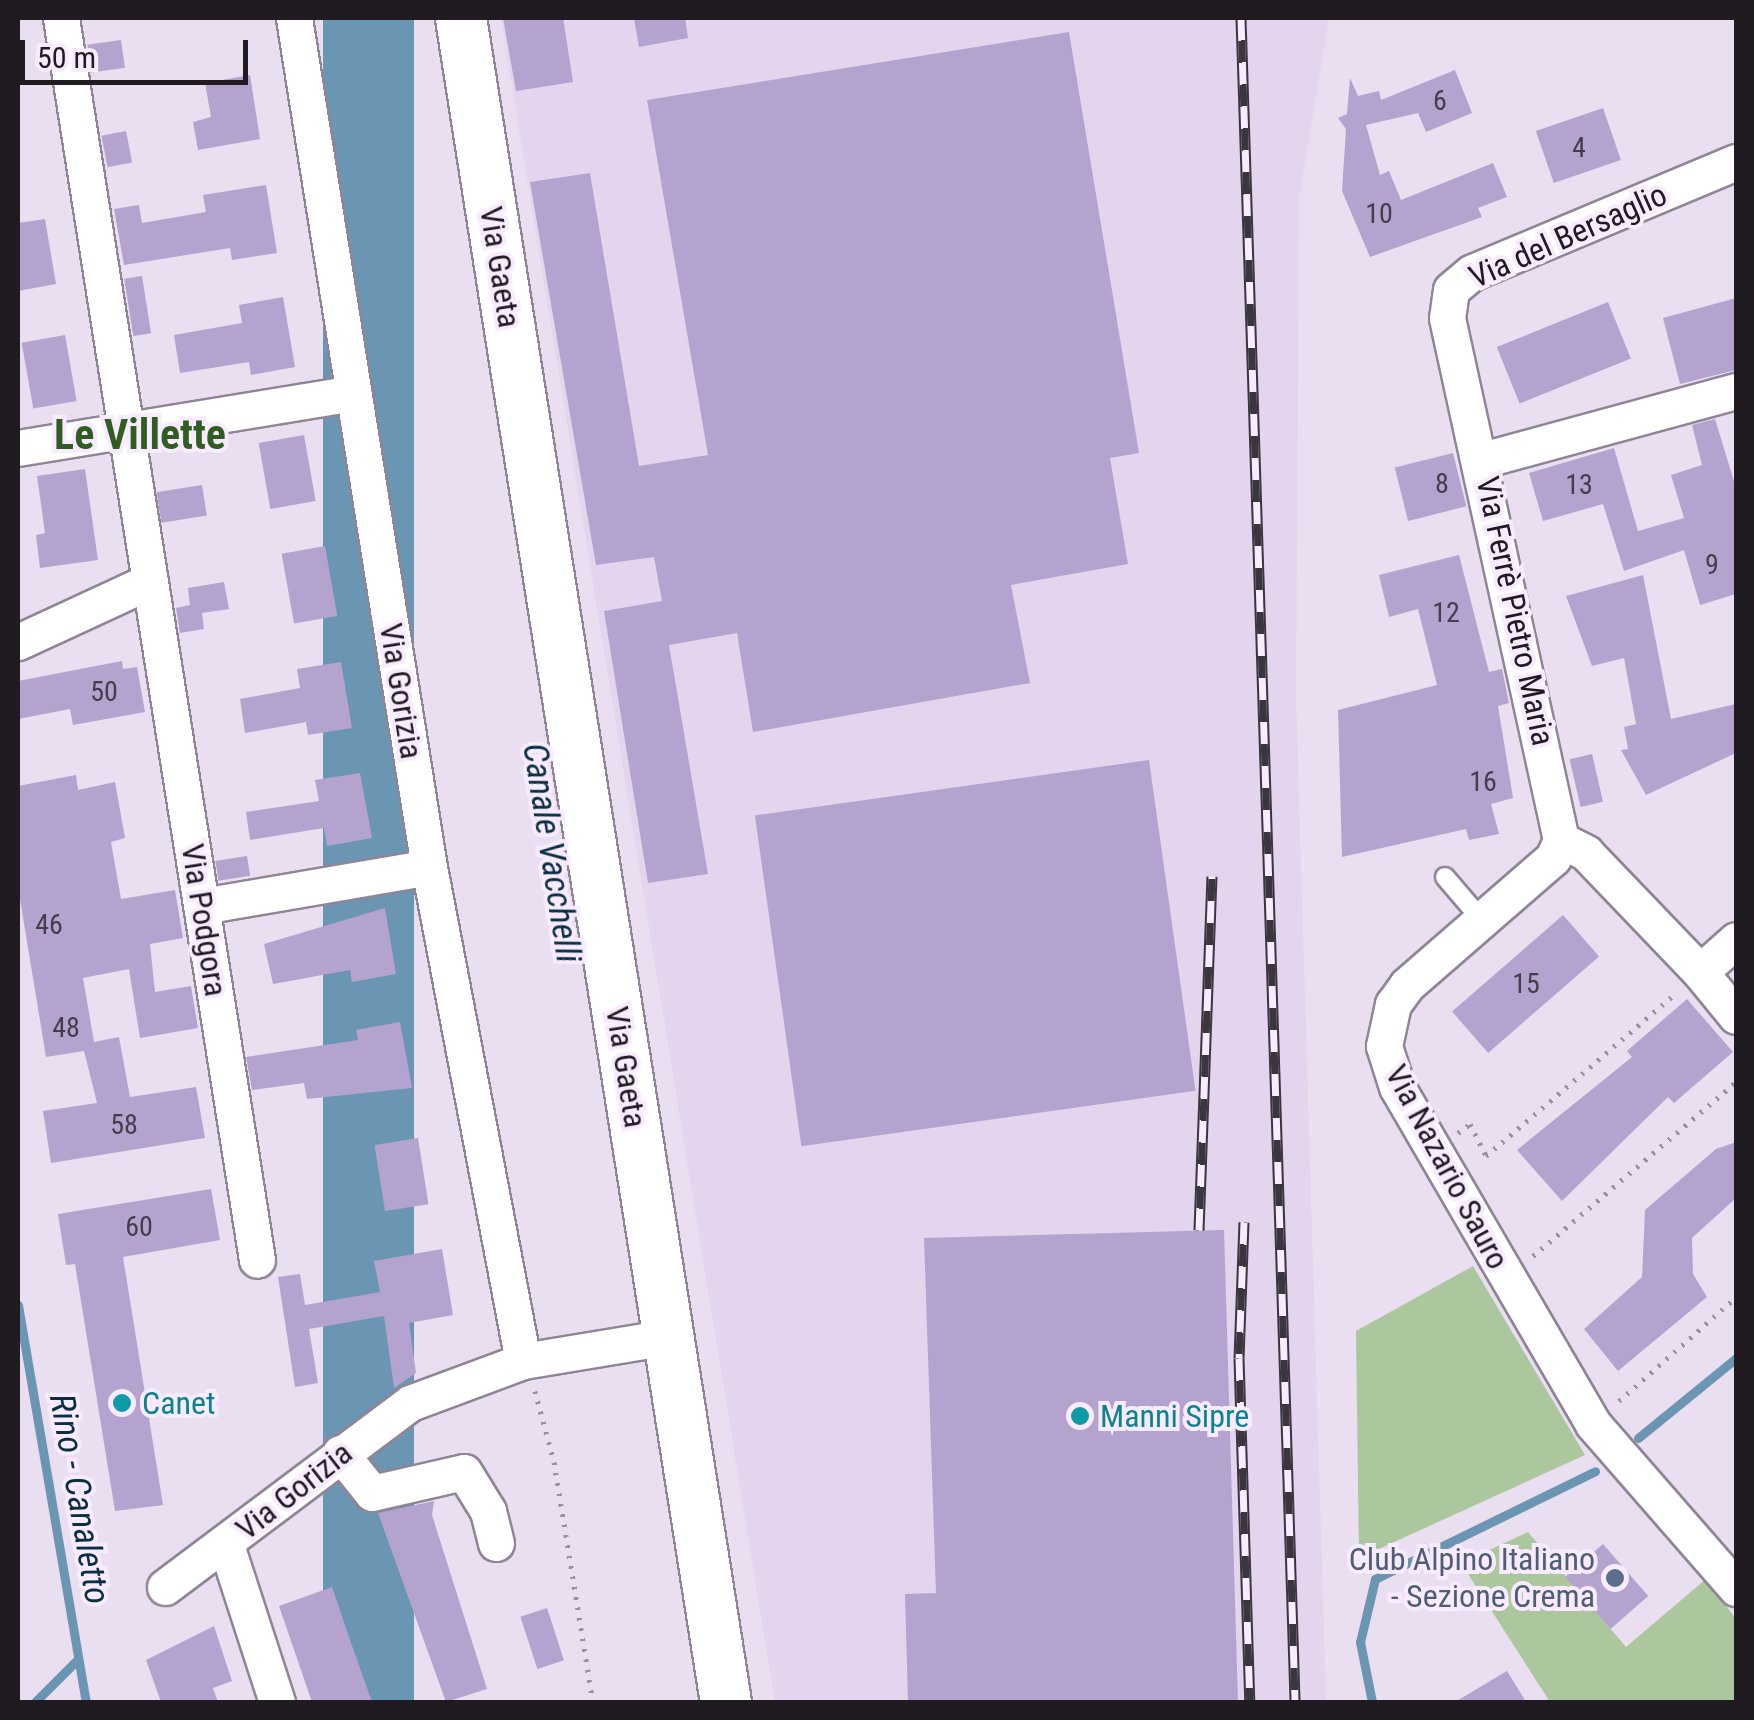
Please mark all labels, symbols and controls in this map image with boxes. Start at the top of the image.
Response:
scale bar [25,20,252,82]
text: 50 m [37,40,96,75]
house number: 6 [1433,84,1447,118]
house number: 4 [1572,131,1586,165]
street label: Via del Bersaglio [1463,175,1673,297]
house number: 10 [1365,197,1393,231]
street label: Via Gaeta [471,204,529,330]
district label: Le Villette [54,410,226,460]
house number: 8 [1435,467,1449,501]
house number: 13 [1565,468,1593,502]
street label: Via Ferrè Pietro Maria [1468,473,1562,749]
house number: 9 [1705,548,1719,582]
house number: 12 [1432,596,1460,630]
street label: Via Gorizia [371,620,431,762]
house number: 50 [90,675,118,709]
water label: Canale Vacchelli [513,740,589,966]
house number: 16 [1469,765,1497,799]
street label: Via Podgora [173,841,235,999]
house number: 46 [35,908,63,942]
house number: 15 [1512,967,1540,1001]
street label: Via Gaeta [597,1004,655,1130]
house number: 48 [52,1011,80,1045]
street label: Via Nazario Sauro [1377,1058,1517,1276]
house number: 58 [110,1108,138,1142]
house number: 60 [125,1210,153,1244]
place label: Canet [142,1384,215,1422]
water label: Rino - Canaletto [40,1391,118,1607]
marker: Canet [111,1392,133,1414]
place label: Manni Sipre [1100,1397,1249,1435]
marker: Manni Sipre [1069,1405,1091,1427]
street label: Via Gorizia [228,1434,360,1548]
place label: Club Alpino Italiano - Sezione Crema [1349,1541,1595,1616]
marker: Club Alpino Italiano - Sezione Crema [1604,1567,1626,1589]

